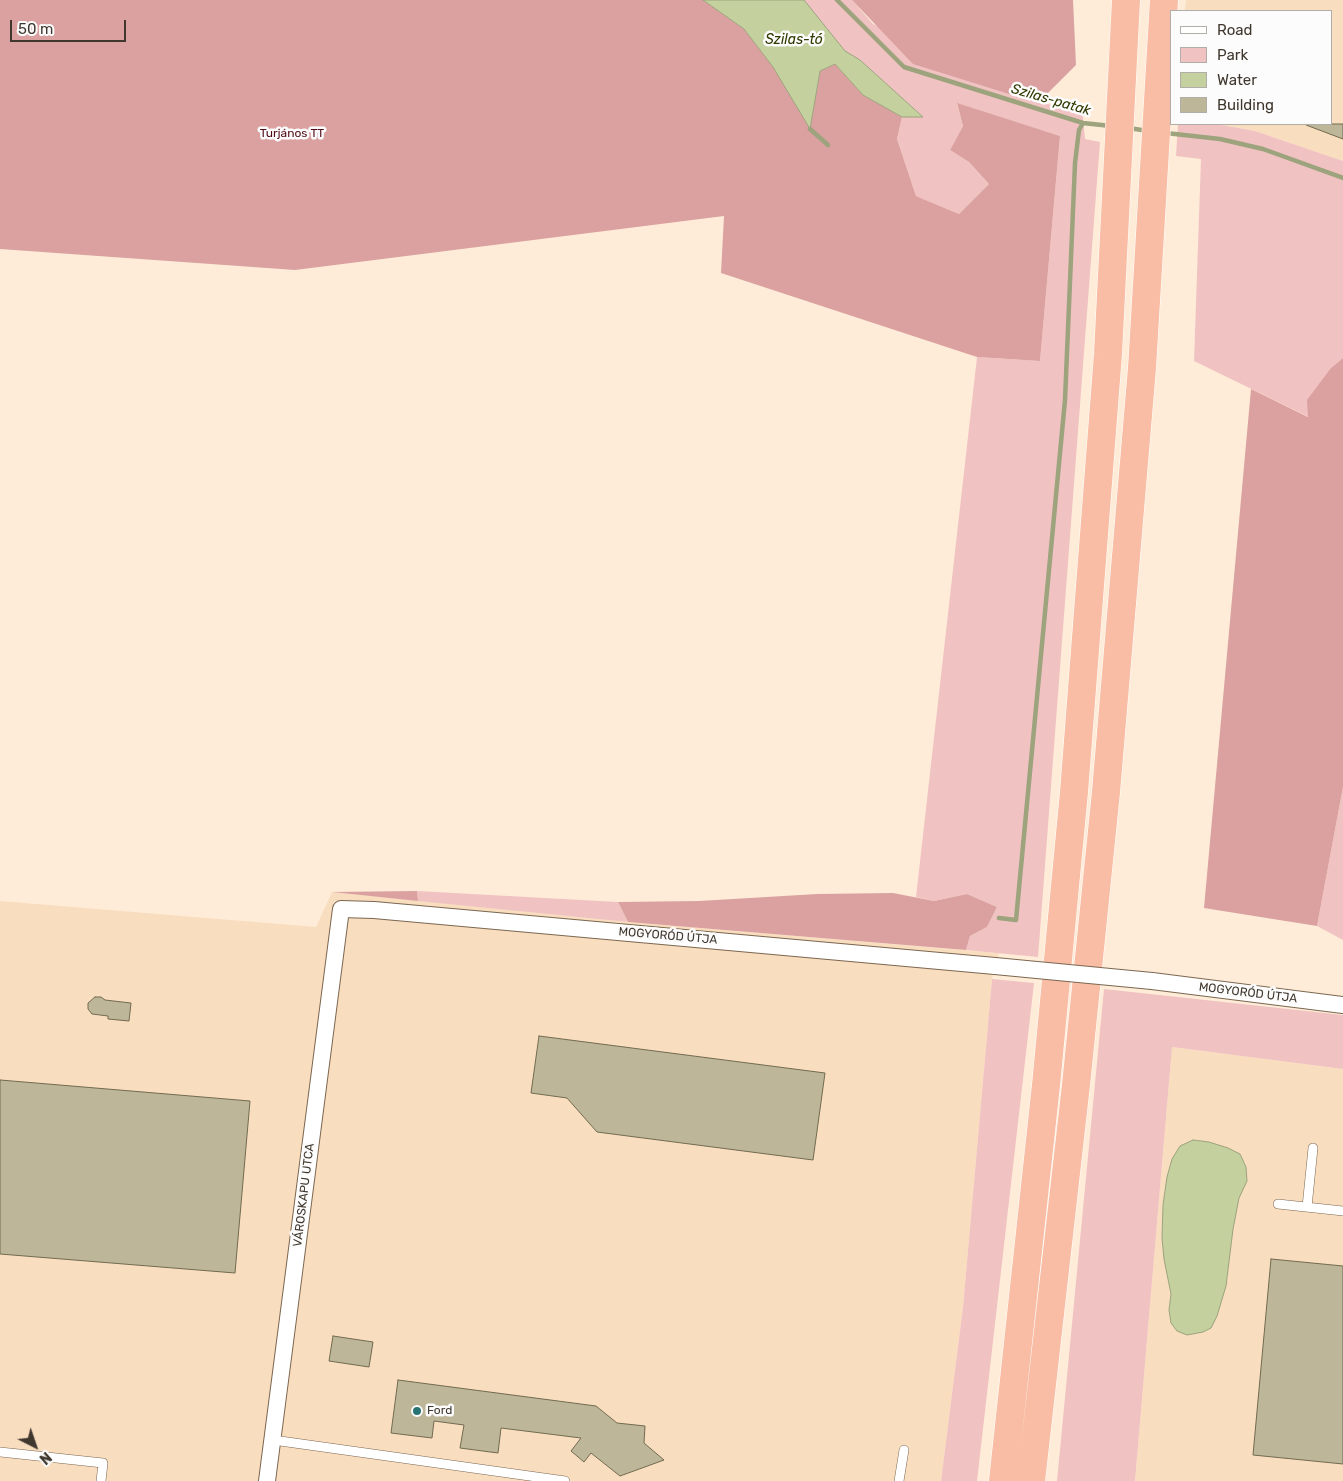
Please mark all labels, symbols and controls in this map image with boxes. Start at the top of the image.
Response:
scale bar [12,10,129,42]
legend [1170,10,1333,125]
text: 50 m [18,20,53,38]
text: Road [1217,21,1253,39]
water label: Szilas-tó [765,32,823,48]
text: Park [1217,46,1248,64]
text: Water [1217,71,1257,89]
water label: Szilas-patak [1009,81,1093,119]
text: Building [1217,96,1274,114]
park label: Turjános TT [260,127,324,141]
street label: MOGYORÓD ÚTJA [618,925,718,947]
street label: MOGYORÓD ÚTJA [1198,980,1298,1006]
street label: VÁROSKAPU UTCA [291,1142,317,1248]
place label: Ford [427,1404,452,1418]
marker: Ford [411,1405,423,1417]
north arrow [10,1421,60,1471]
text: N [36,1448,55,1467]

